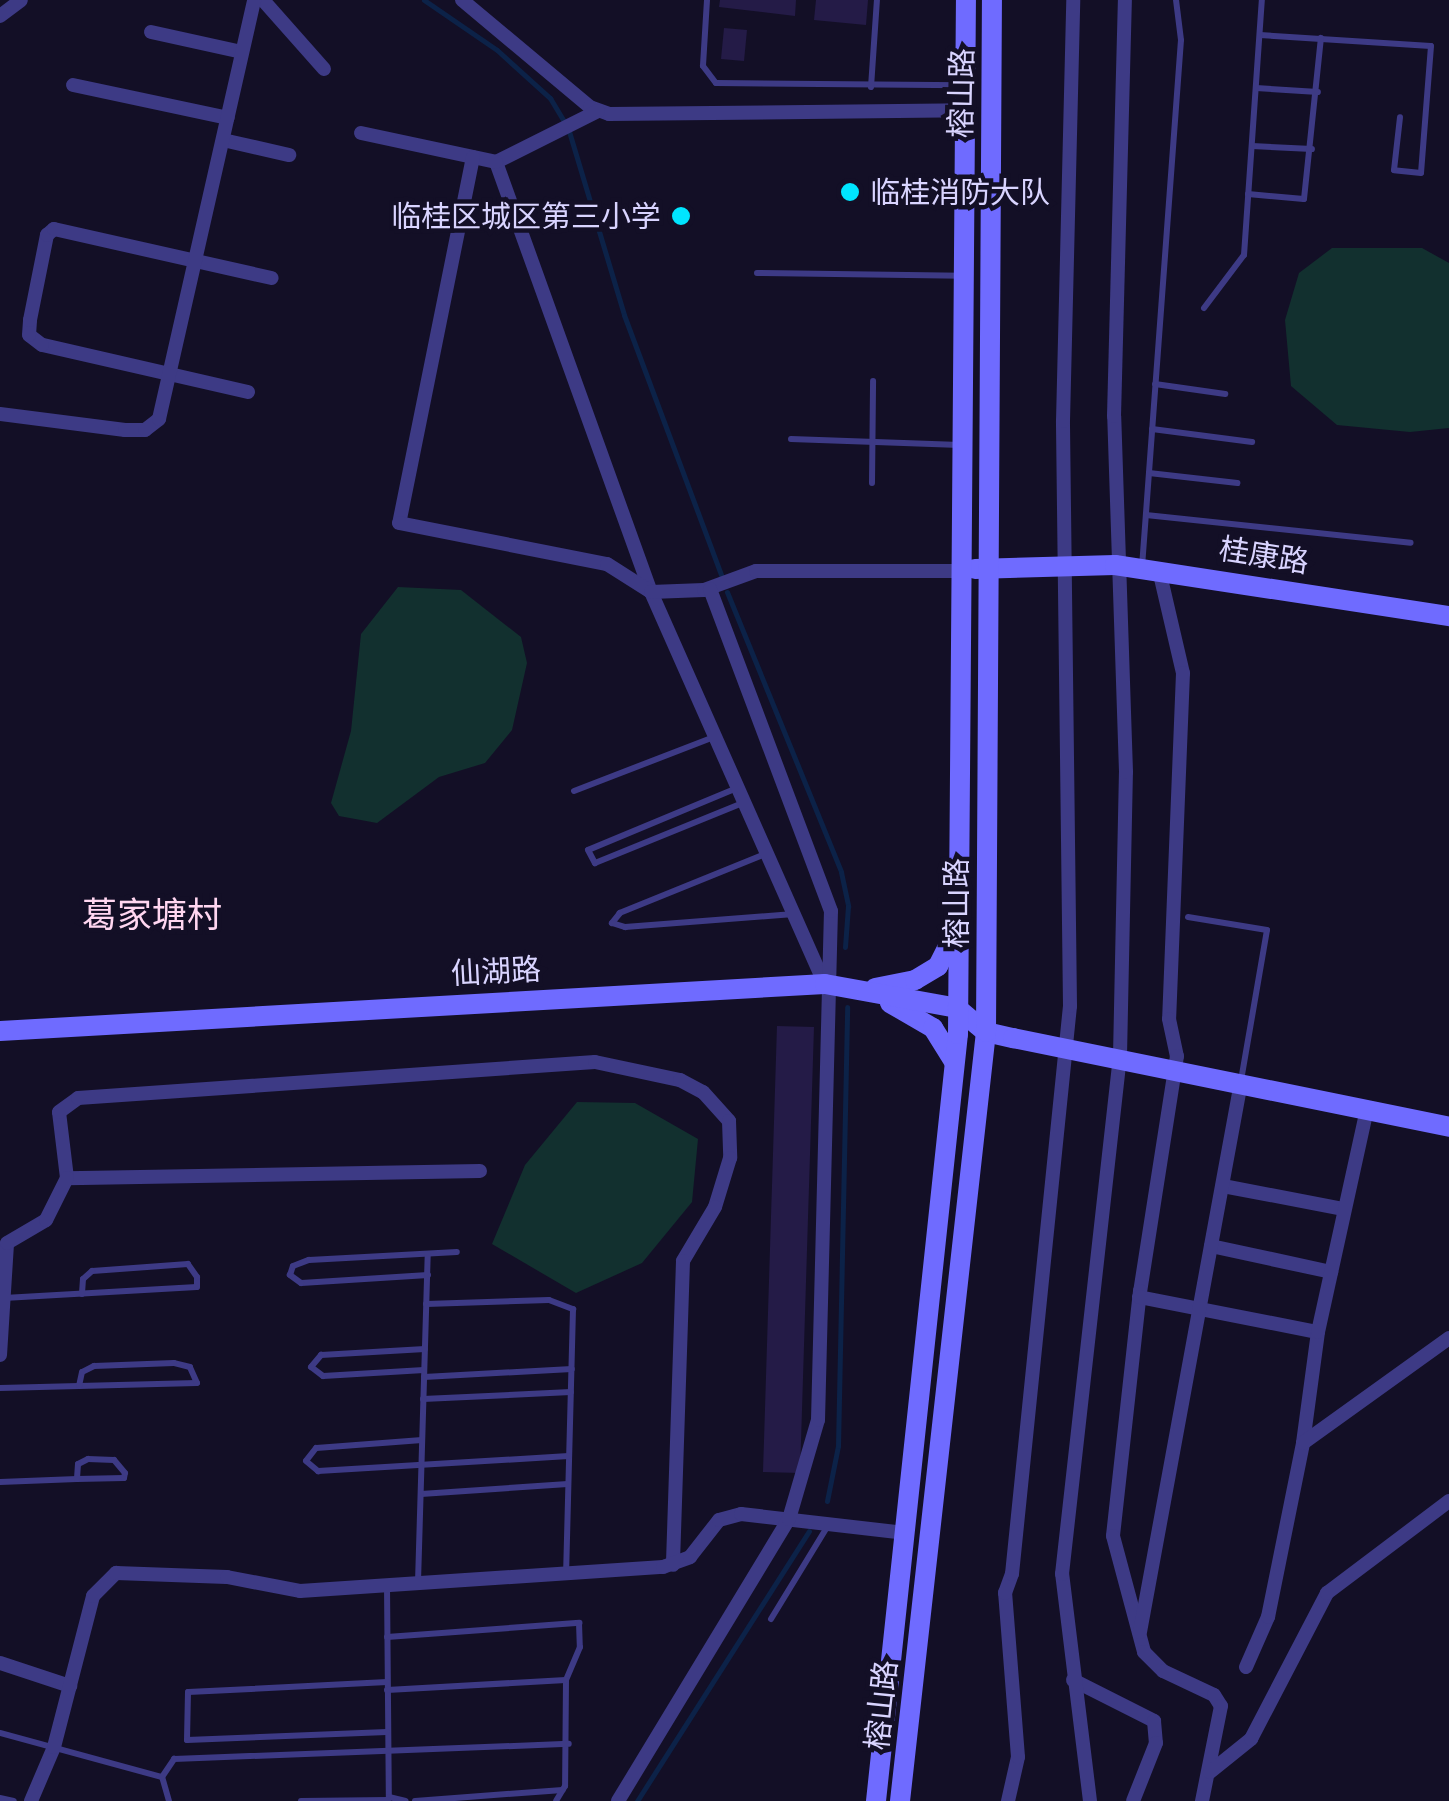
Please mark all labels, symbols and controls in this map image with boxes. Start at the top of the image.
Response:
street label: 榕山路 [942,48,980,138]
place label: 临桂消防大队 [870,174,1050,210]
marker: 临桂消防大队 [839,181,861,203]
place label: 临桂区城区第三小学 [391,198,661,234]
marker: 临桂区城区第三小学 [670,205,692,227]
street label: 桂康路 [1217,530,1311,580]
street label: 榕山路 [938,858,974,948]
district label: 葛家塘村 [82,893,222,935]
street label: 仙湖路 [450,951,542,991]
street label: 榕山路 [858,1658,904,1752]

